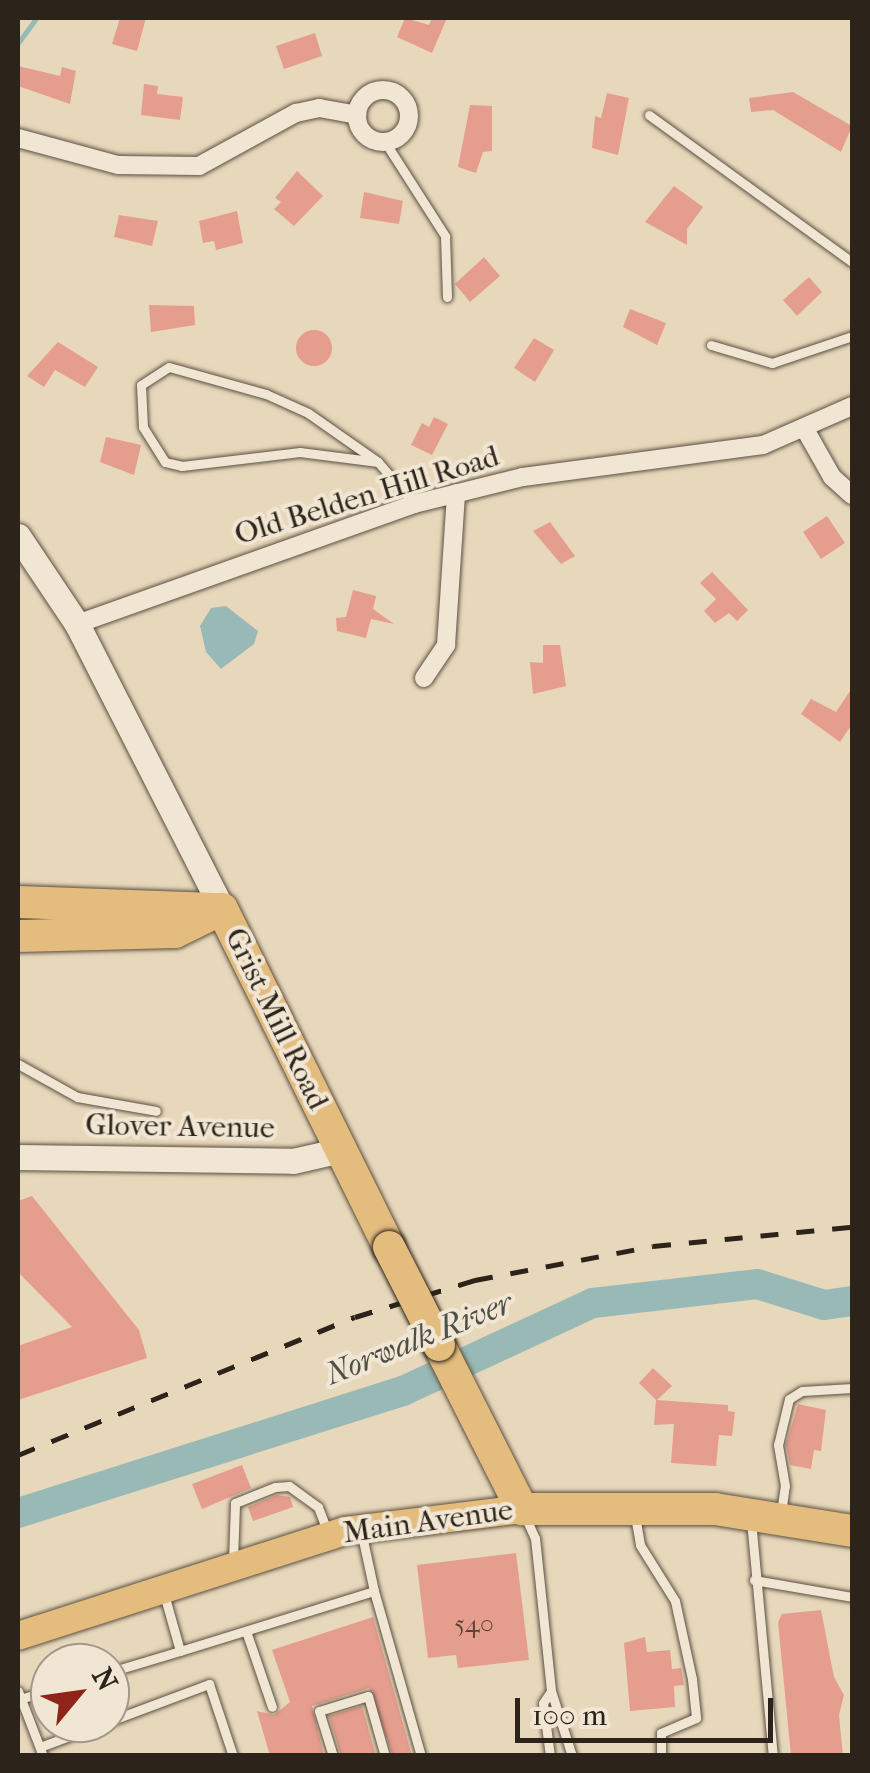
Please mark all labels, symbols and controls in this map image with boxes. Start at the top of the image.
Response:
street label: Old Belden Hill Road [231,439,503,553]
street label: Grist Mill Road [217,922,335,1116]
street label: Glover Avenue [85,1107,275,1147]
water label: Norwalk River [320,1284,518,1394]
street label: Main Avenue [341,1492,515,1552]
house number: 540 [454,1609,494,1639]
north arrow [30,1643,130,1743]
text: N [85,1662,125,1696]
scale bar [520,1678,778,1740]
text: 100 m [532,1698,607,1733]

